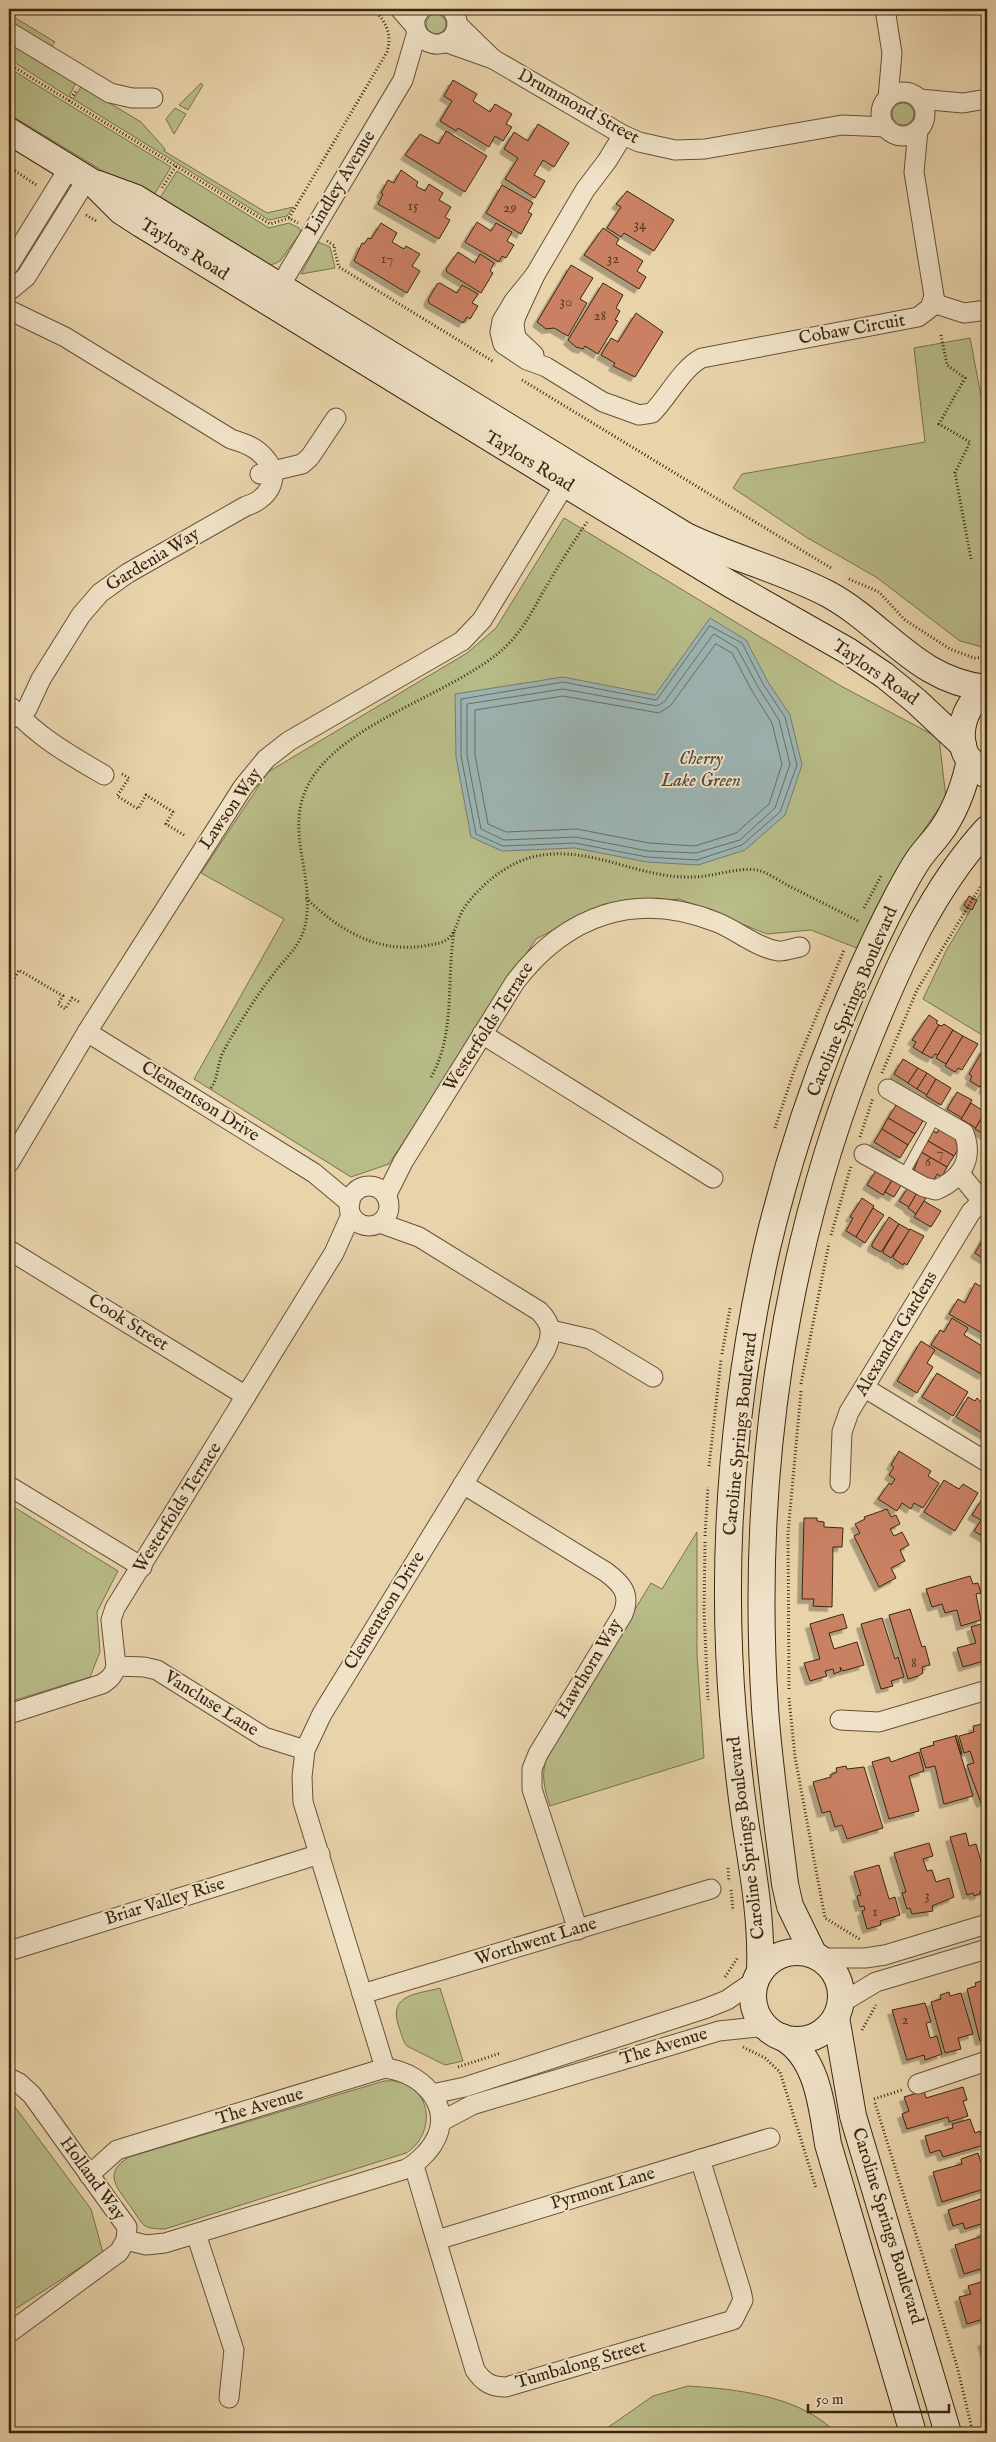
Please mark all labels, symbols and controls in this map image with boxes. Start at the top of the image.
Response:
street label: Drummond Street [513,64,643,150]
street label: Lindley Avenue [301,127,381,239]
house number: 15 [407,196,419,215]
house number: 29 [503,198,517,217]
street label: Taylors Road [135,214,233,286]
house number: 34 [634,215,647,234]
house number: 17 [381,249,393,268]
house number: 32 [607,249,619,268]
house number: 30 [560,292,572,311]
house number: 28 [594,306,607,325]
street label: Cobaw Circuit [797,309,907,351]
street label: Taylors Road [480,426,578,498]
street label: Gardenia Way [102,523,204,597]
street label: Taylors Road [827,635,923,711]
water label: Cherry Lake Green [660,747,741,793]
street label: Lawson Way [195,764,267,854]
street label: Caroline Springs Boulevard [803,903,904,1101]
street label: Westerfolds Terrace [439,958,539,1096]
street label: Clementson Drive [137,1056,263,1148]
house number: 7 [936,1143,944,1162]
house number: 6 [925,1152,932,1171]
street label: Alexandra Gardens [850,1267,943,1402]
street label: Cook Street [84,1289,172,1357]
street label: Caroline Springs Boulevard [719,1331,763,1537]
street label: Westerfolds Terrace [129,1439,227,1577]
street label: Clementson Drive [339,1548,431,1674]
street label: Hawthorn Way [550,1615,628,1723]
house number: 8 [911,1653,917,1672]
street label: Vancluse Lane [159,1665,262,1742]
street label: Caroline Springs Boulevard [723,1735,771,1941]
street label: Briar Valley Rise [102,1873,228,1931]
house number: 3 [924,1886,930,1905]
house number: 1 [872,1902,878,1921]
street label: Worthwent Lane [472,1913,600,1971]
house number: 2 [901,2010,909,2029]
street label: The Avenue [618,2023,710,2071]
street label: The Avenue [214,2083,306,2131]
street label: Caroline Springs Boulevard [846,2125,928,2327]
street label: Holland Way [54,2133,130,2226]
street label: Pyrmont Lane [548,2162,658,2216]
street label: Tumbalong Street [513,2335,649,2395]
scale bar [808,2382,950,2414]
text: 50 m [816,2390,844,2409]

